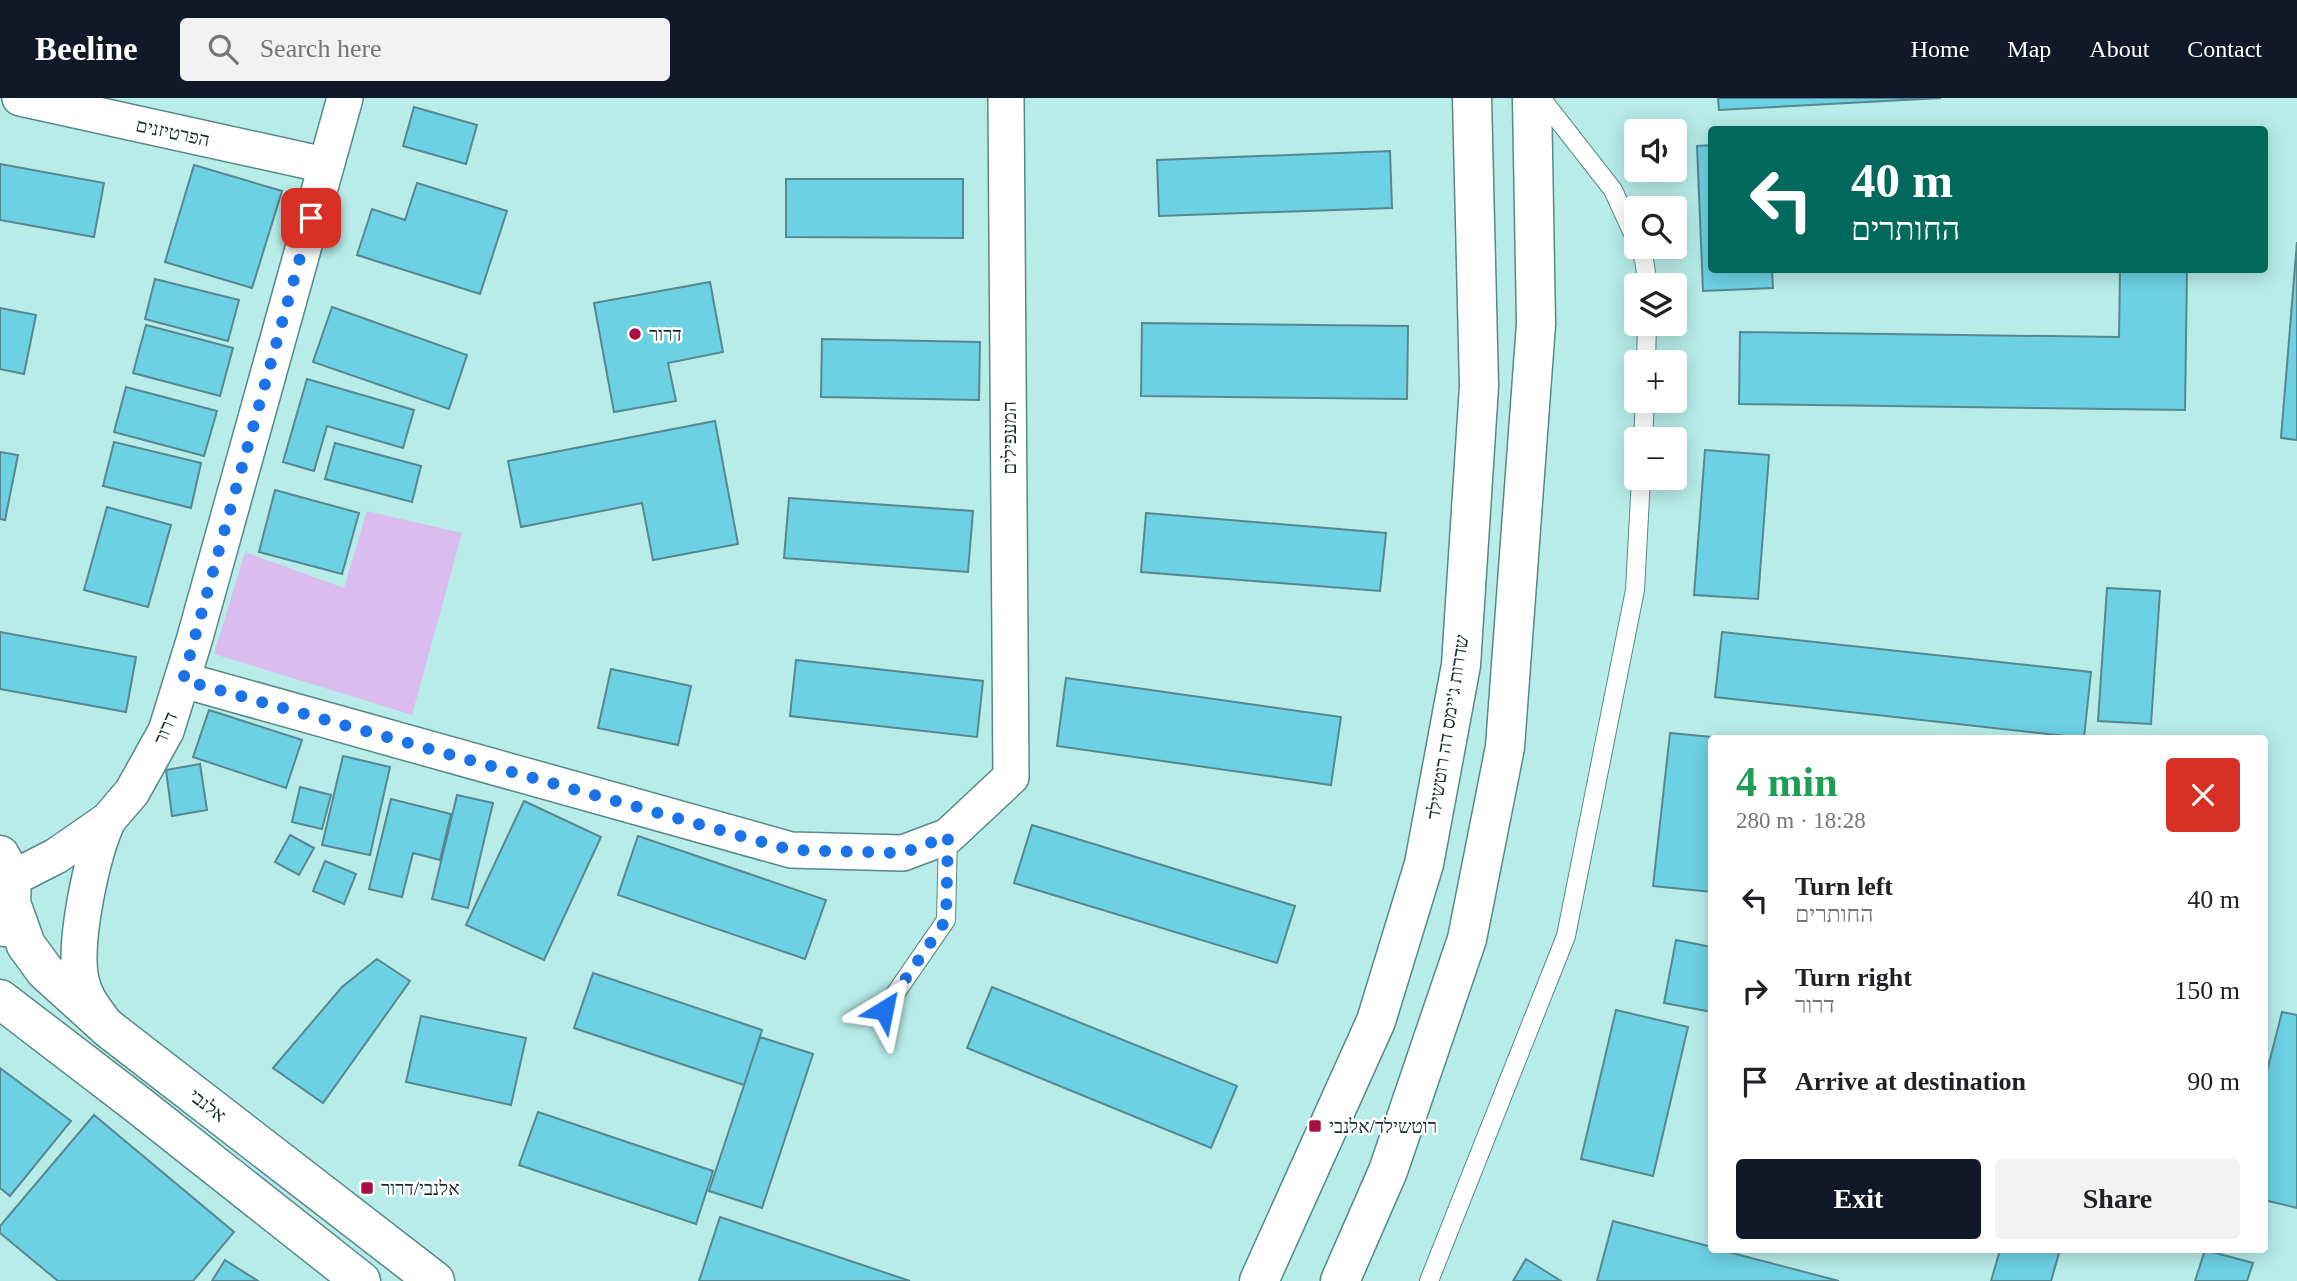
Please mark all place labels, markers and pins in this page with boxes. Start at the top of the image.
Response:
pin [281,188,341,248]
place label: דרור [649,324,682,345]
marker: דרור [627,326,643,342]
place label: רוטשילד/אלנבי [1329,1116,1437,1137]
marker: רוטשילד/אלנבי [1307,1118,1323,1134]
place label: אלנבי/דרור [381,1178,460,1199]
marker: אלנבי/דרור [359,1180,375,1196]

